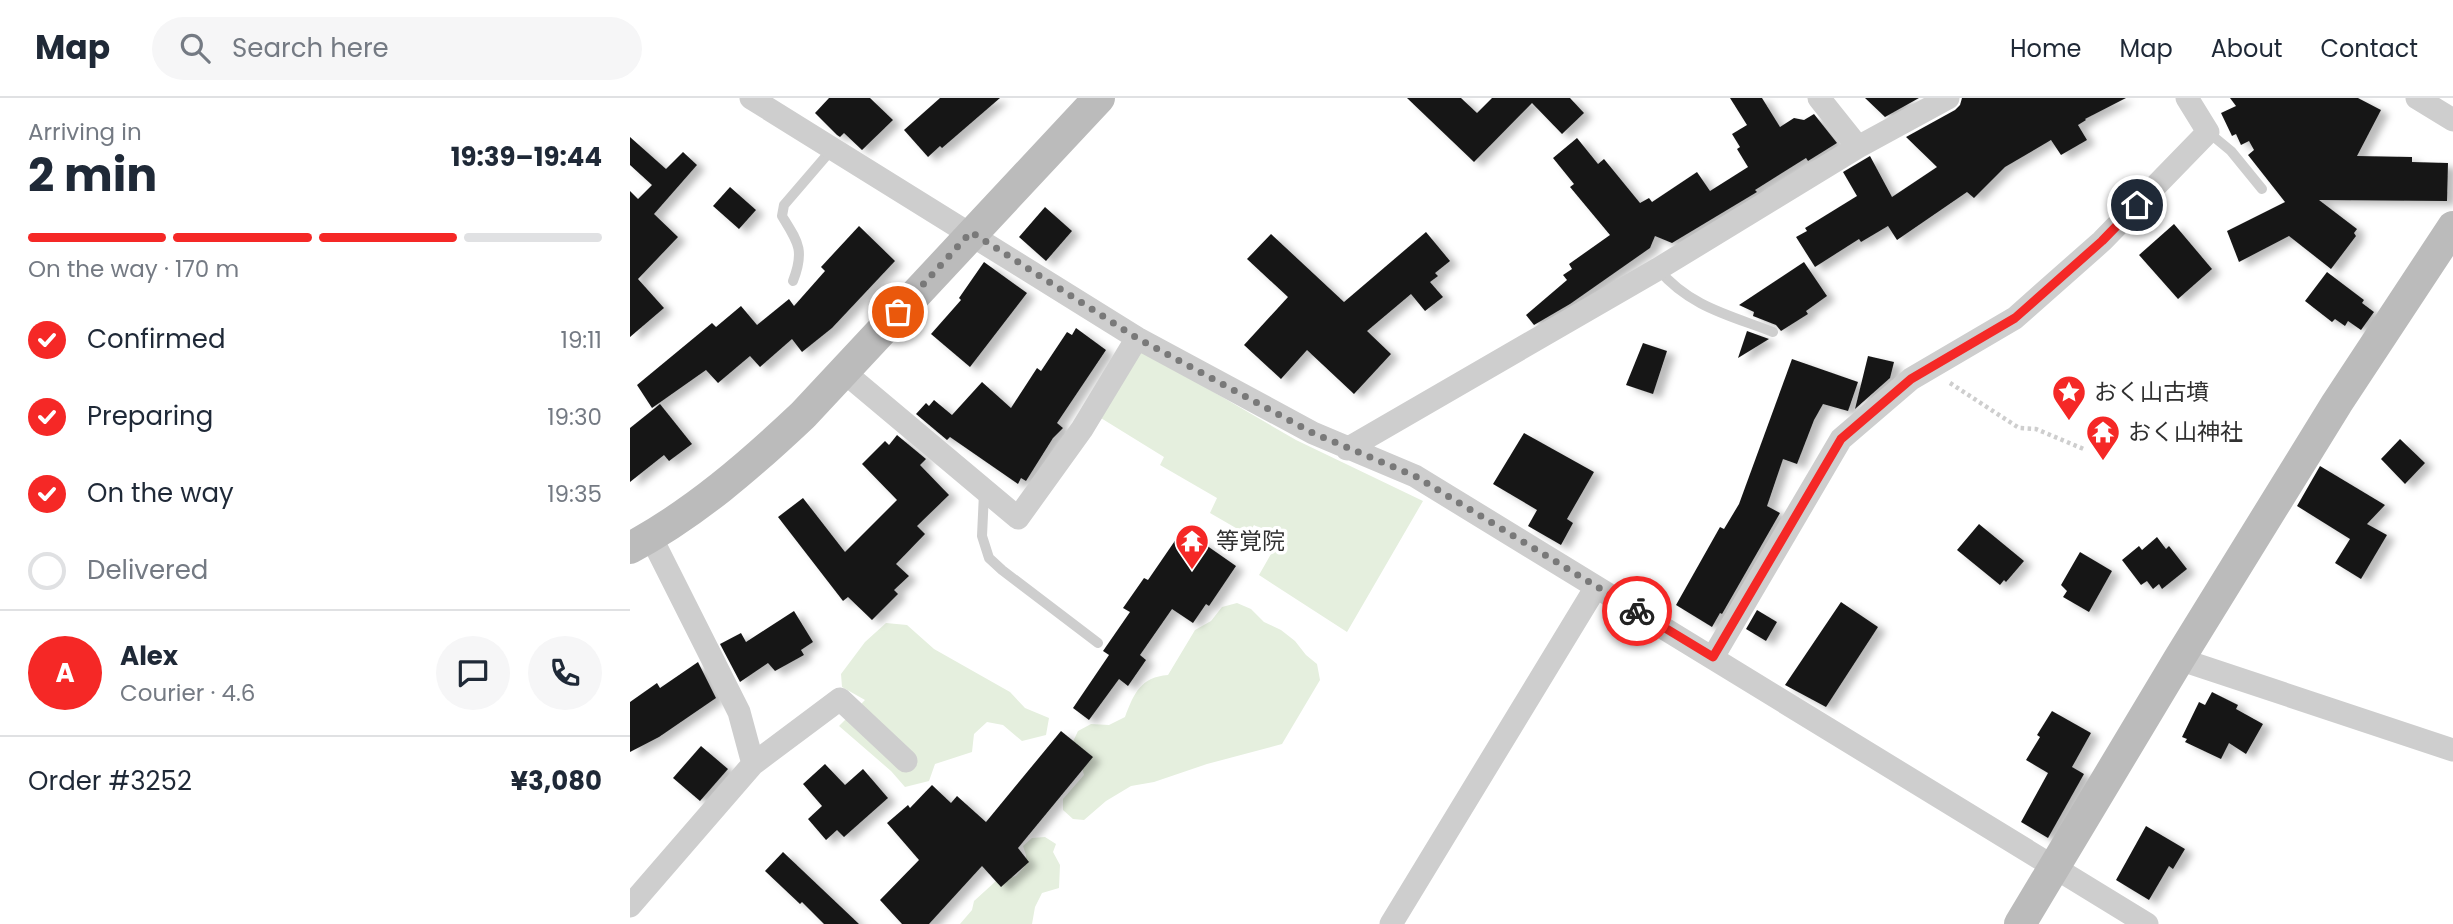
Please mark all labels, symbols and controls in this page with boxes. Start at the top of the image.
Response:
search box [152,17,642,80]
text: Map [35,24,110,71]
icon: search [176,29,214,67]
text: Search here [232,30,389,66]
text: Home [2010,32,2082,65]
text: Map [2120,32,2173,65]
text: About [2211,32,2282,65]
text: Contact [2320,32,2418,65]
text: Arriving in [28,116,142,148]
text: 19:39–19:44 [451,139,602,175]
text: 2 min [28,143,157,207]
pin [2107,175,2167,235]
icon: home [2118,186,2156,224]
text: On the way · 170 m [28,253,239,285]
pin [868,282,928,342]
icon: bag [879,293,917,331]
icon: check [28,321,66,359]
text: Confirmed [87,321,225,357]
text: 19:11 [561,324,602,356]
place icon: おく山古墳 [2050,373,2088,422]
place label: おく山古墳 [2094,376,2209,408]
icon: check [28,398,66,436]
text: Preparing [87,398,213,434]
text: 19:30 [547,401,602,433]
temple icon: おく山神社 [2084,413,2122,462]
place label: おく山神社 [2128,416,2243,448]
icon: check [28,475,66,513]
text: On the way [87,475,234,511]
text: 19:35 [547,478,602,510]
temple icon: 等覚院 [1173,522,1211,571]
place label: 等覚院 [1216,525,1285,557]
text: Delivered [87,552,208,588]
courier [1602,576,1672,646]
icon: bike [1618,592,1656,630]
button: chat [436,636,510,710]
button: phone [528,636,602,710]
text: Alex [120,638,178,674]
text: A [55,655,75,691]
text: Courier · 4.6 [120,677,255,709]
text: Order #3252 [28,763,192,799]
text: ¥3,080 [511,763,602,799]

